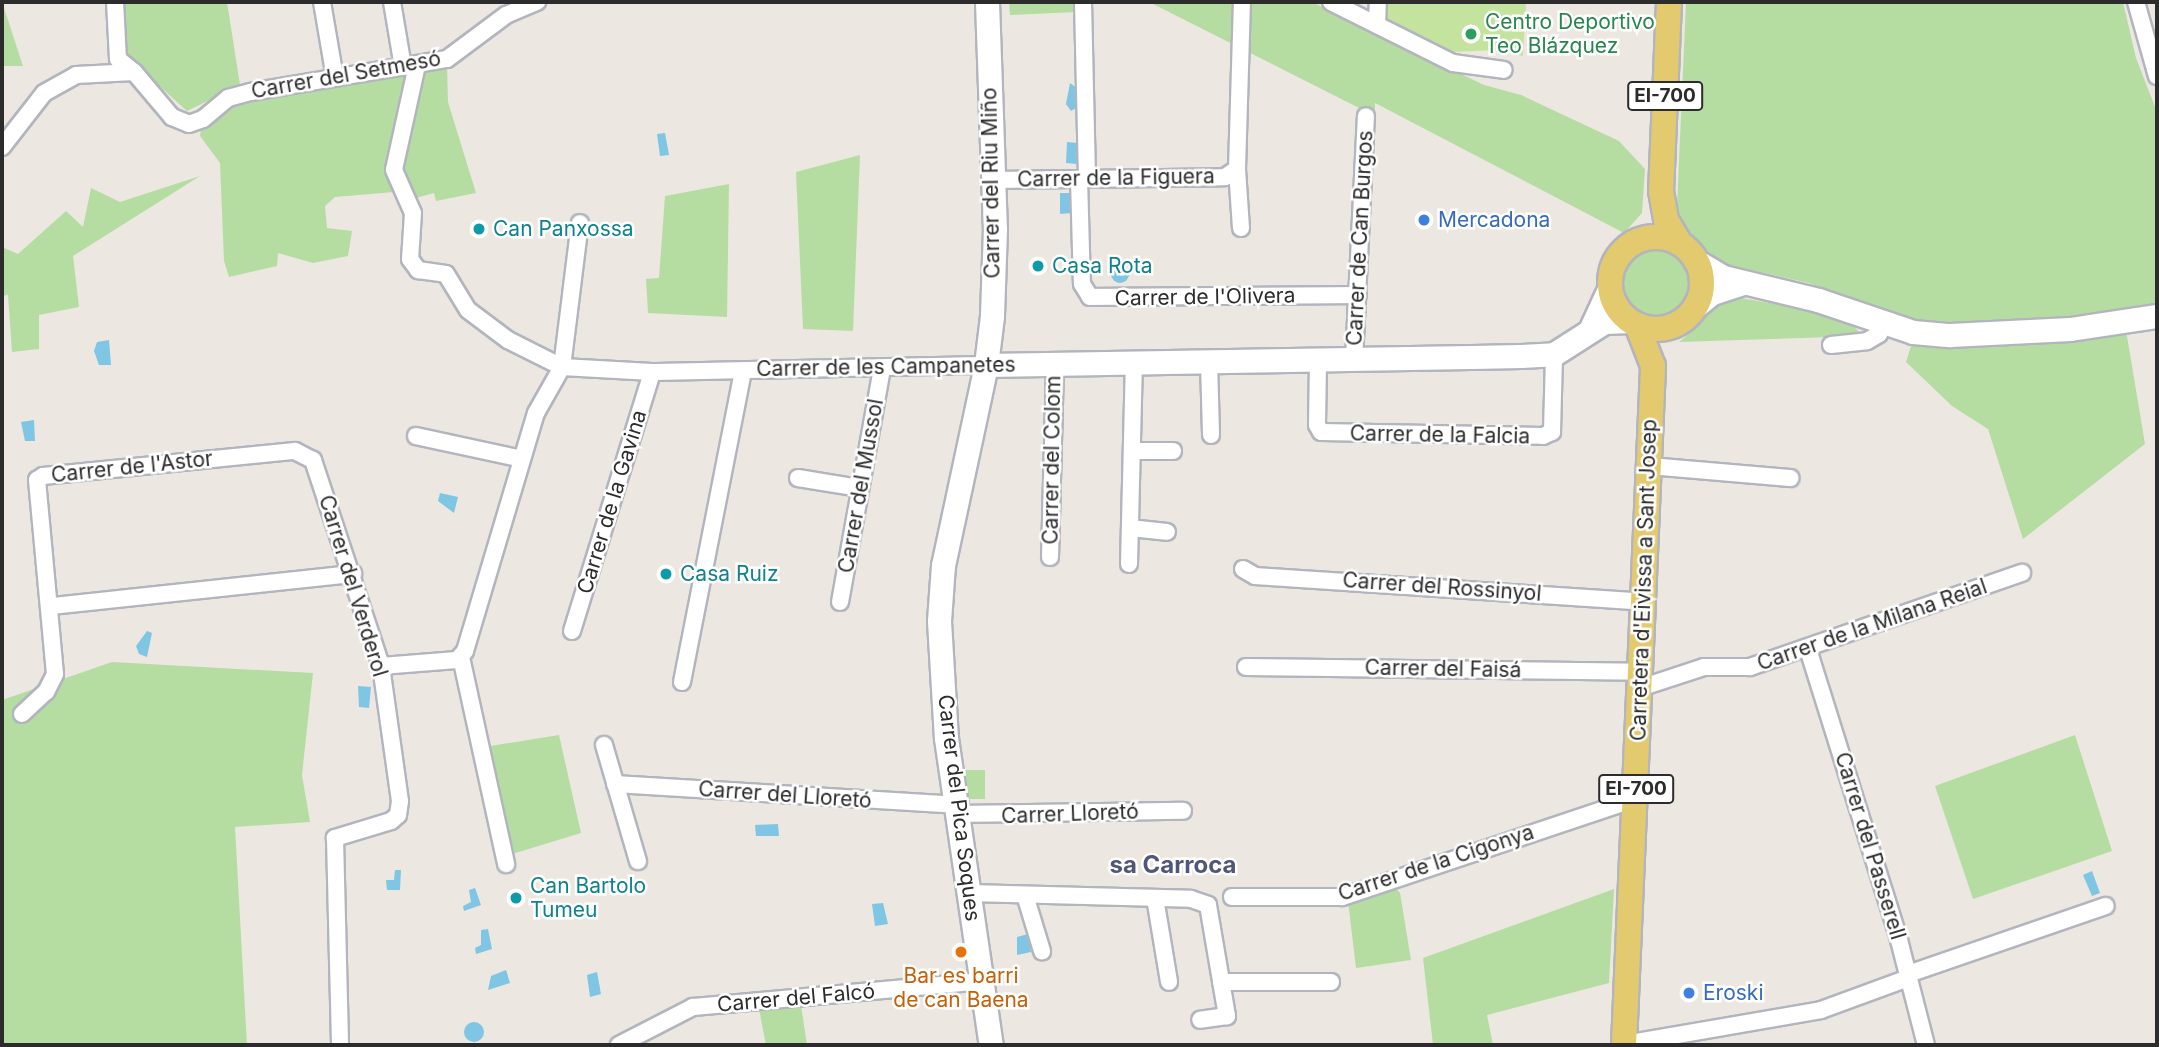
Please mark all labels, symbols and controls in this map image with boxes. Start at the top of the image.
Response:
place label: Centro Deportivo Teo Blázquez [1485,9,1655,59]
marker: Centro Deportivo Teo Blázquez [1463,26,1479,42]
street label: Carrer del Setmesó [249,46,443,104]
road number: EI-700 [1626,80,1704,111]
street label: Carrer del Riu Miño [977,87,1005,279]
street label: Carrer de Can Burgos [1342,130,1378,346]
street label: Carrer de la Figuera [1017,164,1215,192]
place label: Mercadona [1438,207,1550,233]
marker: Mercadona [1416,212,1432,228]
place label: Can Panxossa [493,216,634,242]
marker: Can Panxossa [471,221,487,237]
place label: Casa Rota [1052,253,1152,279]
marker: Casa Rota [1030,258,1046,274]
street label: Carrer de l'Olivera [1114,283,1296,311]
street label: Carrer de les Campanetes [756,352,1016,382]
street label: Carrer del Colom [1038,375,1066,545]
street label: Carrer del Mussol [833,397,889,575]
street label: Carrer de la Gavina [572,407,652,597]
street label: Carretera d'Eivissa a Sant Josep [1626,419,1662,741]
street label: Carrer de la Falcia [1350,421,1530,449]
street label: Carrer de l'Astor [50,446,214,488]
street label: Carrer del Verderol [313,492,393,680]
place label: Casa Ruiz [680,561,779,587]
marker: Casa Ruiz [658,566,674,582]
street label: Carrer del Rossinyol [1342,567,1542,607]
street label: Carrer de la Milana Reial [1754,574,1990,676]
street label: Carrer del Faisá [1364,655,1522,683]
street label: Carrer del Pica Soques [933,693,985,923]
street label: Carrer del Passerell [1829,749,1911,943]
road number: EI-700 [1598,774,1674,804]
street label: Carrer del Lloretó [697,776,873,814]
street label: Carrer Lloretó [1001,799,1139,829]
street label: Carrer de la Cigonya [1335,819,1537,907]
district label: sa Carroca [1110,851,1236,879]
place label: Can Bartolo Tumeu [530,873,646,923]
marker: Can Bartolo Tumeu [508,890,524,906]
marker: Bar es barri de can Baena [953,944,969,960]
place label: Bar es barri de can Baena [893,963,1029,1013]
street label: Carrer del Falcó [716,979,876,1017]
place label: Eroski [1703,980,1763,1006]
marker: Eroski [1681,985,1697,1001]

